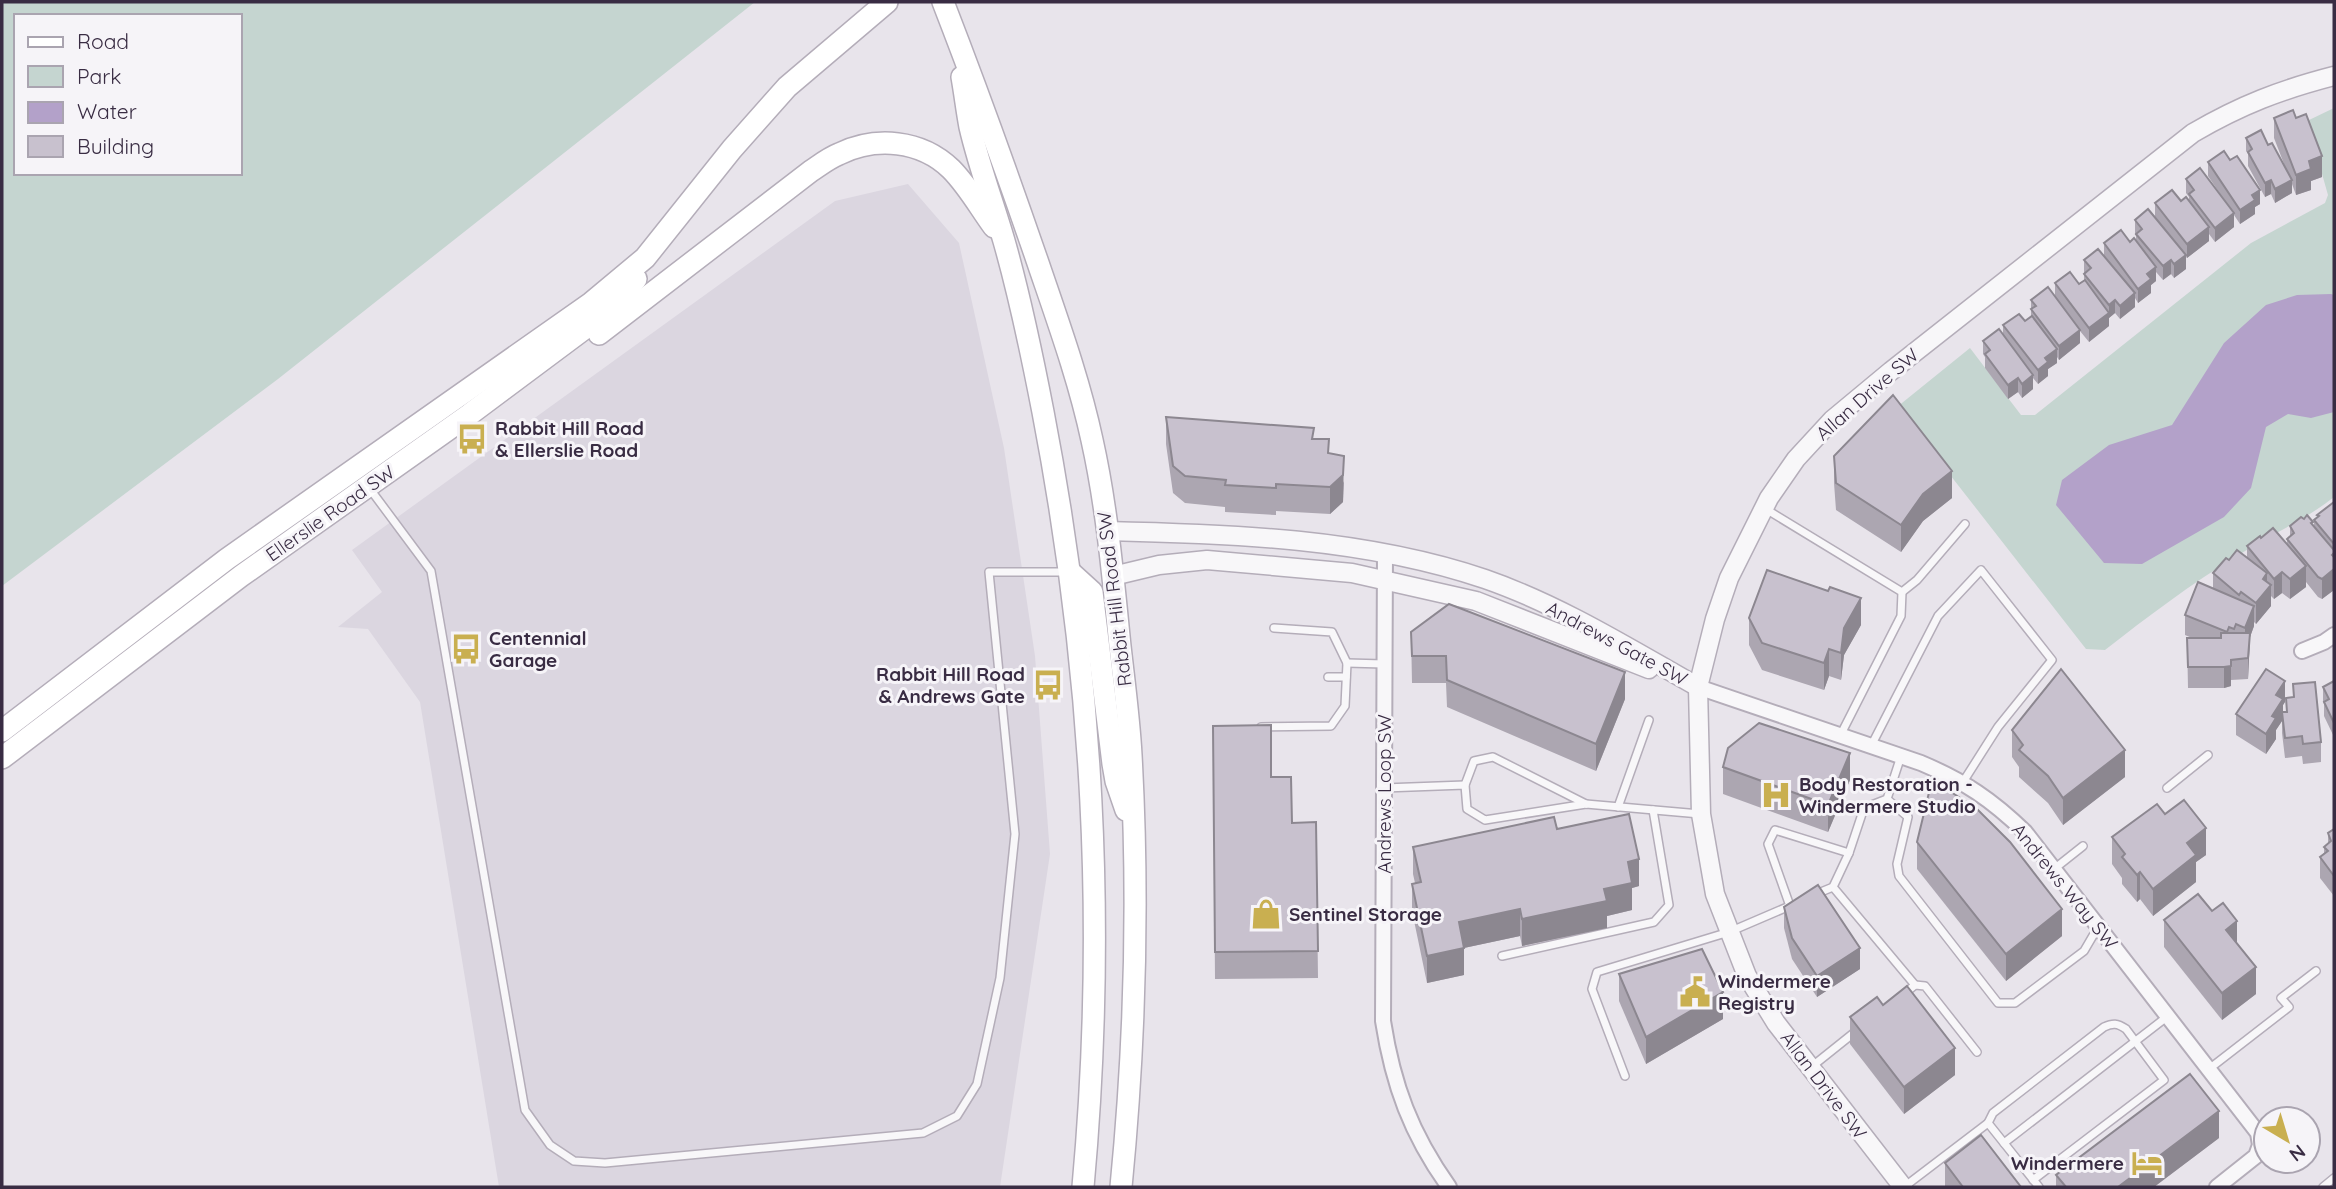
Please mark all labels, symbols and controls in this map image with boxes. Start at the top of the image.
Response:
legend [14,14,242,175]
text: Road [77,28,129,54]
text: Park [77,63,121,89]
text: Water [77,98,137,124]
text: Building [77,133,154,159]
street label: Allan Drive SW [1811,343,1923,445]
place label: Rabbit Hill Road & Ellerslie Road [495,416,644,462]
bus stop icon: Rabbit Hill Road & Ellerslie Road [455,422,489,456]
street label: Ellerslie Road SW [261,460,399,566]
street label: Rabbit Hill Road SW [1091,510,1137,688]
street label: Andrews Gate SW [1542,596,1692,690]
place label: Centennial Garage [489,626,587,672]
bus stop icon: Centennial Garage [449,632,483,666]
place label: Rabbit Hill Road & Andrews Gate [876,662,1025,708]
bus stop icon: Rabbit Hill Road & Andrews Gate [1031,668,1065,702]
street label: Andrews Loop SW [1372,714,1396,874]
place label: Body Restoration - Windermere Studio [1799,772,1976,818]
hospital icon: Body Restoration - Windermere Studio [1759,778,1793,812]
street label: Andrews Way SW [2007,818,2123,954]
shop icon: Sentinel Storage [1249,897,1283,931]
place label: Sentinel Storage [1289,902,1442,926]
place label: Windermere Registry [1718,969,1831,1015]
public building icon: Windermere Registry [1678,975,1712,1009]
street label: Allan Drive SW [1776,1026,1872,1144]
north arrow [2252,1105,2322,1175]
text: N [2285,1140,2310,1167]
hotel icon: Windermere [2130,1146,2164,1180]
place label: Windermere [2011,1151,2124,1175]

